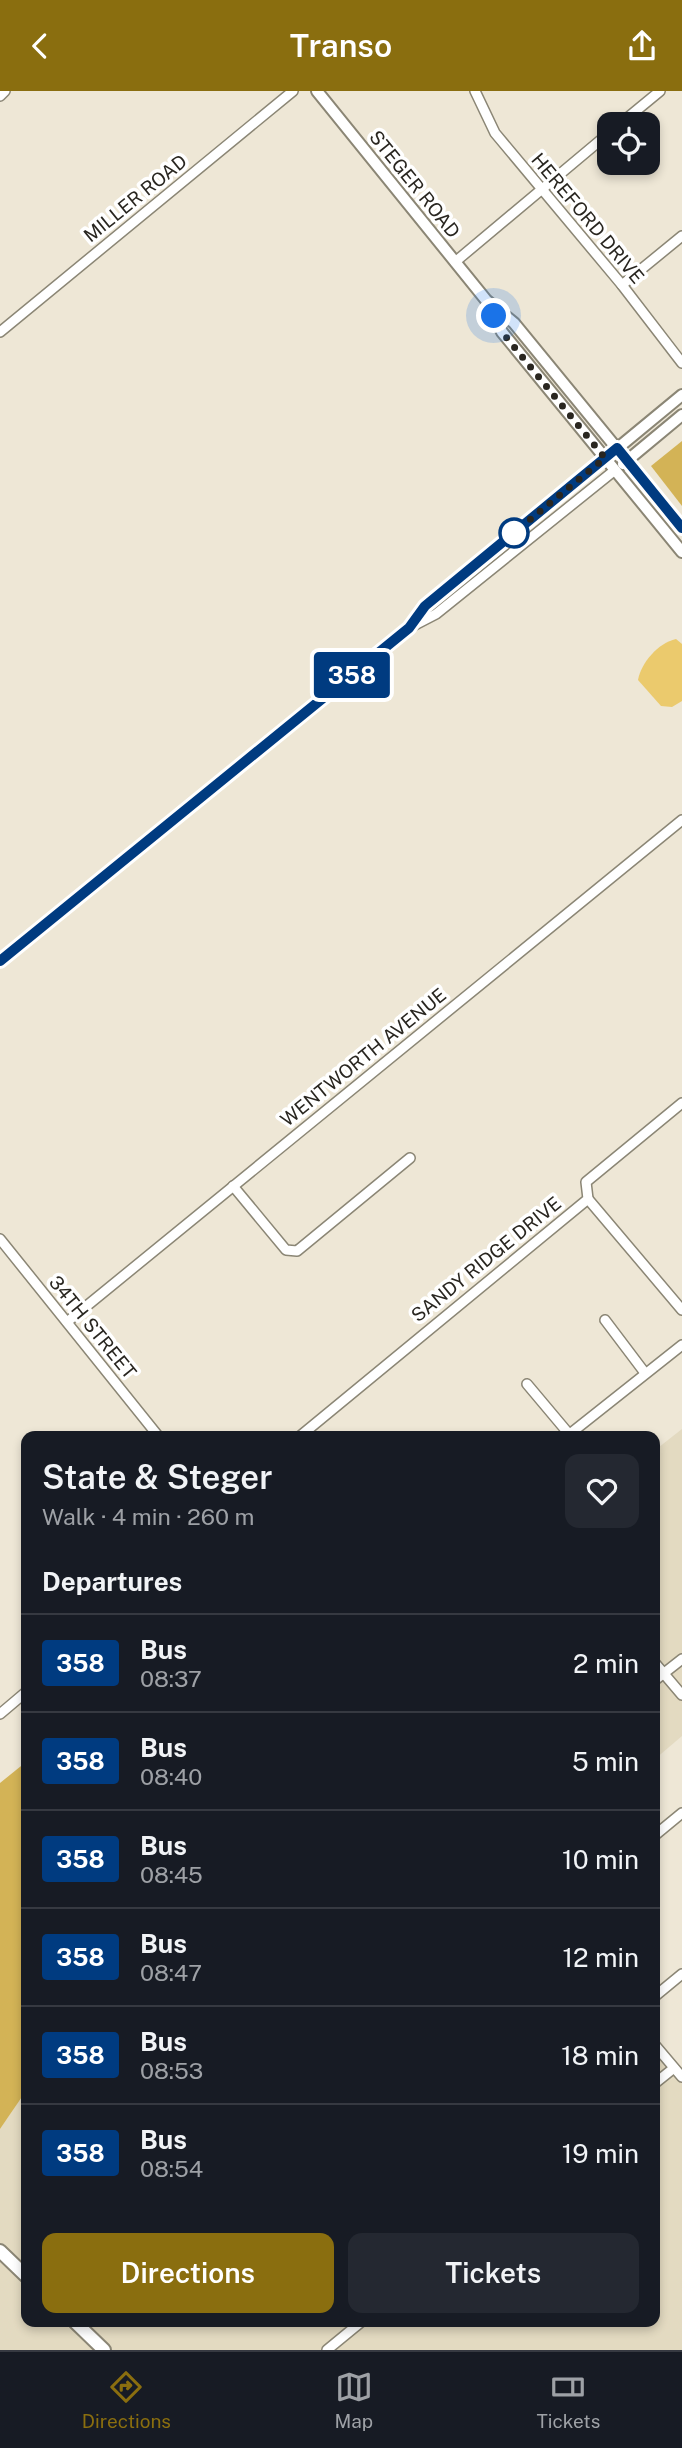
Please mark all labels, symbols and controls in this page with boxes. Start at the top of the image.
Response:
icon: back [21,27,59,65]
text: Transo [290,27,392,64]
icon: share [623,27,661,65]
map controls [597,112,660,175]
button: locate [597,112,660,175]
street label: STEGER ROAD [365,126,465,242]
street label: HEREFORD DRIVE [527,148,649,288]
street label: MILLER ROAD [79,150,191,246]
your location [476,298,511,333]
unlabelled marker [499,518,529,548]
line badge: 358 [312,652,392,698]
text: 358 [328,661,376,689]
street label: WENTWORTH AVENUE [276,983,450,1131]
street label: SANDY RIDGE DRIVE [407,1192,565,1326]
street label: 34TH STREET [45,1271,141,1383]
button: heart [565,1454,639,1528]
text: State & Steger [42,1458,273,1496]
text: Walk · 4 min · 260 m [42,1503,255,1530]
text: Departures [42,1566,182,1597]
text: Bus [140,1634,187,1665]
text: 2 min [573,1648,639,1679]
text: 358 [56,1649,105,1677]
text: 08:37 [140,1665,202,1692]
text: Bus [140,1732,187,1763]
text: 5 min [572,1746,639,1777]
text: 358 [56,1747,105,1775]
text: 08:40 [140,1763,202,1790]
text: Bus [140,1830,187,1861]
text: 10 min [562,1844,639,1875]
text: 358 [56,1845,105,1873]
text: 08:45 [140,1861,203,1888]
text: Bus [140,1928,187,1959]
text: 12 min [563,1942,639,1973]
text: 358 [56,1943,105,1971]
text: 08:47 [140,1959,202,1986]
text: Bus [140,2026,187,2057]
text: 18 min [561,2040,639,2071]
text: 358 [56,2041,105,2069]
text: 08:53 [140,2057,203,2084]
text: Bus [140,2124,187,2155]
text: 19 min [562,2138,639,2169]
text: 358 [56,2139,105,2167]
text: 08:54 [140,2155,203,2182]
button: Directions [42,2233,334,2313]
button: Tickets [348,2233,639,2313]
tab: Directions [82,2368,171,2432]
tab: Map [334,2368,373,2432]
tab: Tickets [537,2368,600,2432]

